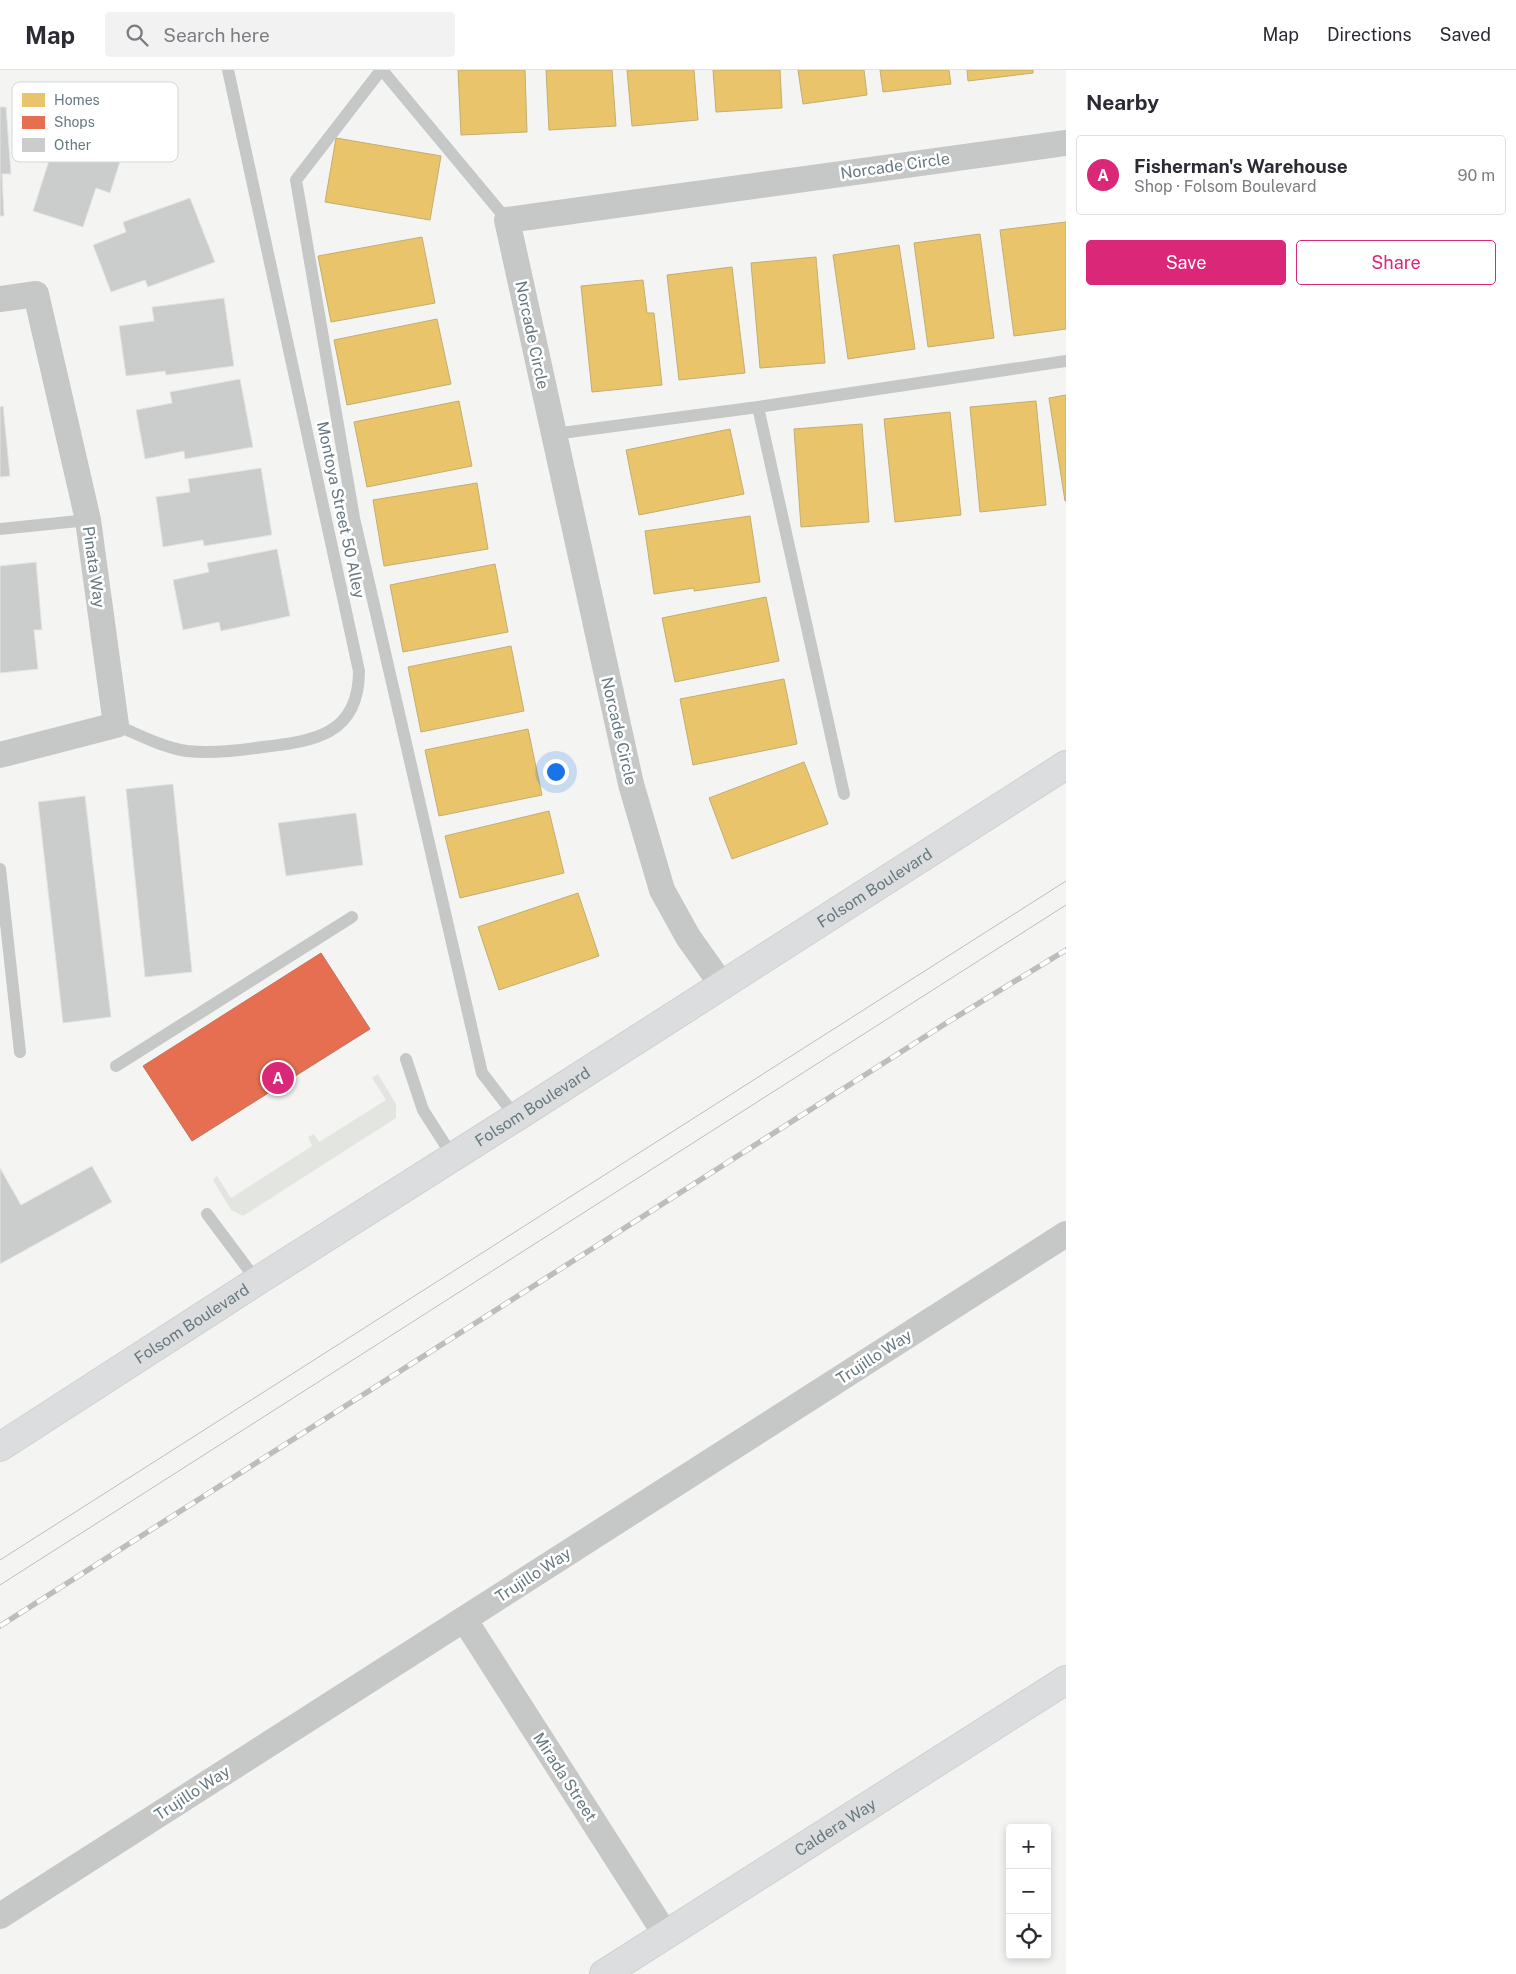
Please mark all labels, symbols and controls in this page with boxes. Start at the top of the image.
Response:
search box [105,12,455,57]
text: Map [25,21,75,49]
icon: search [123,21,151,49]
text: Search here [163,24,270,46]
text: Map [1262,24,1299,45]
text: Directions [1327,24,1412,45]
text: Saved [1440,24,1491,45]
legend [12,82,178,162]
text: Nearby [1086,90,1159,115]
text: Homes [54,92,100,108]
text: Shops [54,114,95,130]
text: Other [54,137,91,153]
street label: Norcade Circle [839,149,951,183]
text: Fisherman's Warehouse [1134,155,1348,177]
text: A [1097,166,1109,185]
text: 90 m [1458,166,1495,185]
text: Shop · Folsom Boulevard [1134,177,1317,196]
button: Save [1086,240,1286,285]
button: Share [1296,240,1496,285]
street label: Norcade Circle [511,279,553,391]
street label: Montoya Street 50 Alley [313,420,369,601]
street label: Pinata Way [79,525,109,609]
street label: Norcade Circle [597,675,641,787]
your location [543,759,569,785]
street label: Folsom Boulevard [813,844,935,931]
pin: A [262,1059,294,1097]
street label: Folsom Boulevard [471,1063,594,1150]
street label: Folsom Boulevard [131,1279,252,1367]
street label: Trujillo Way [833,1325,916,1388]
street label: Trujillo Way [492,1543,575,1606]
street label: Mirada Street [529,1729,601,1825]
street label: Trujillo Way [151,1761,234,1824]
street label: Caldera Way [791,1794,880,1860]
map controls [1006,1824,1051,1959]
button: + [1006,1824,1051,1869]
button: − [1006,1869,1051,1914]
button: locate [1006,1914,1051,1959]

